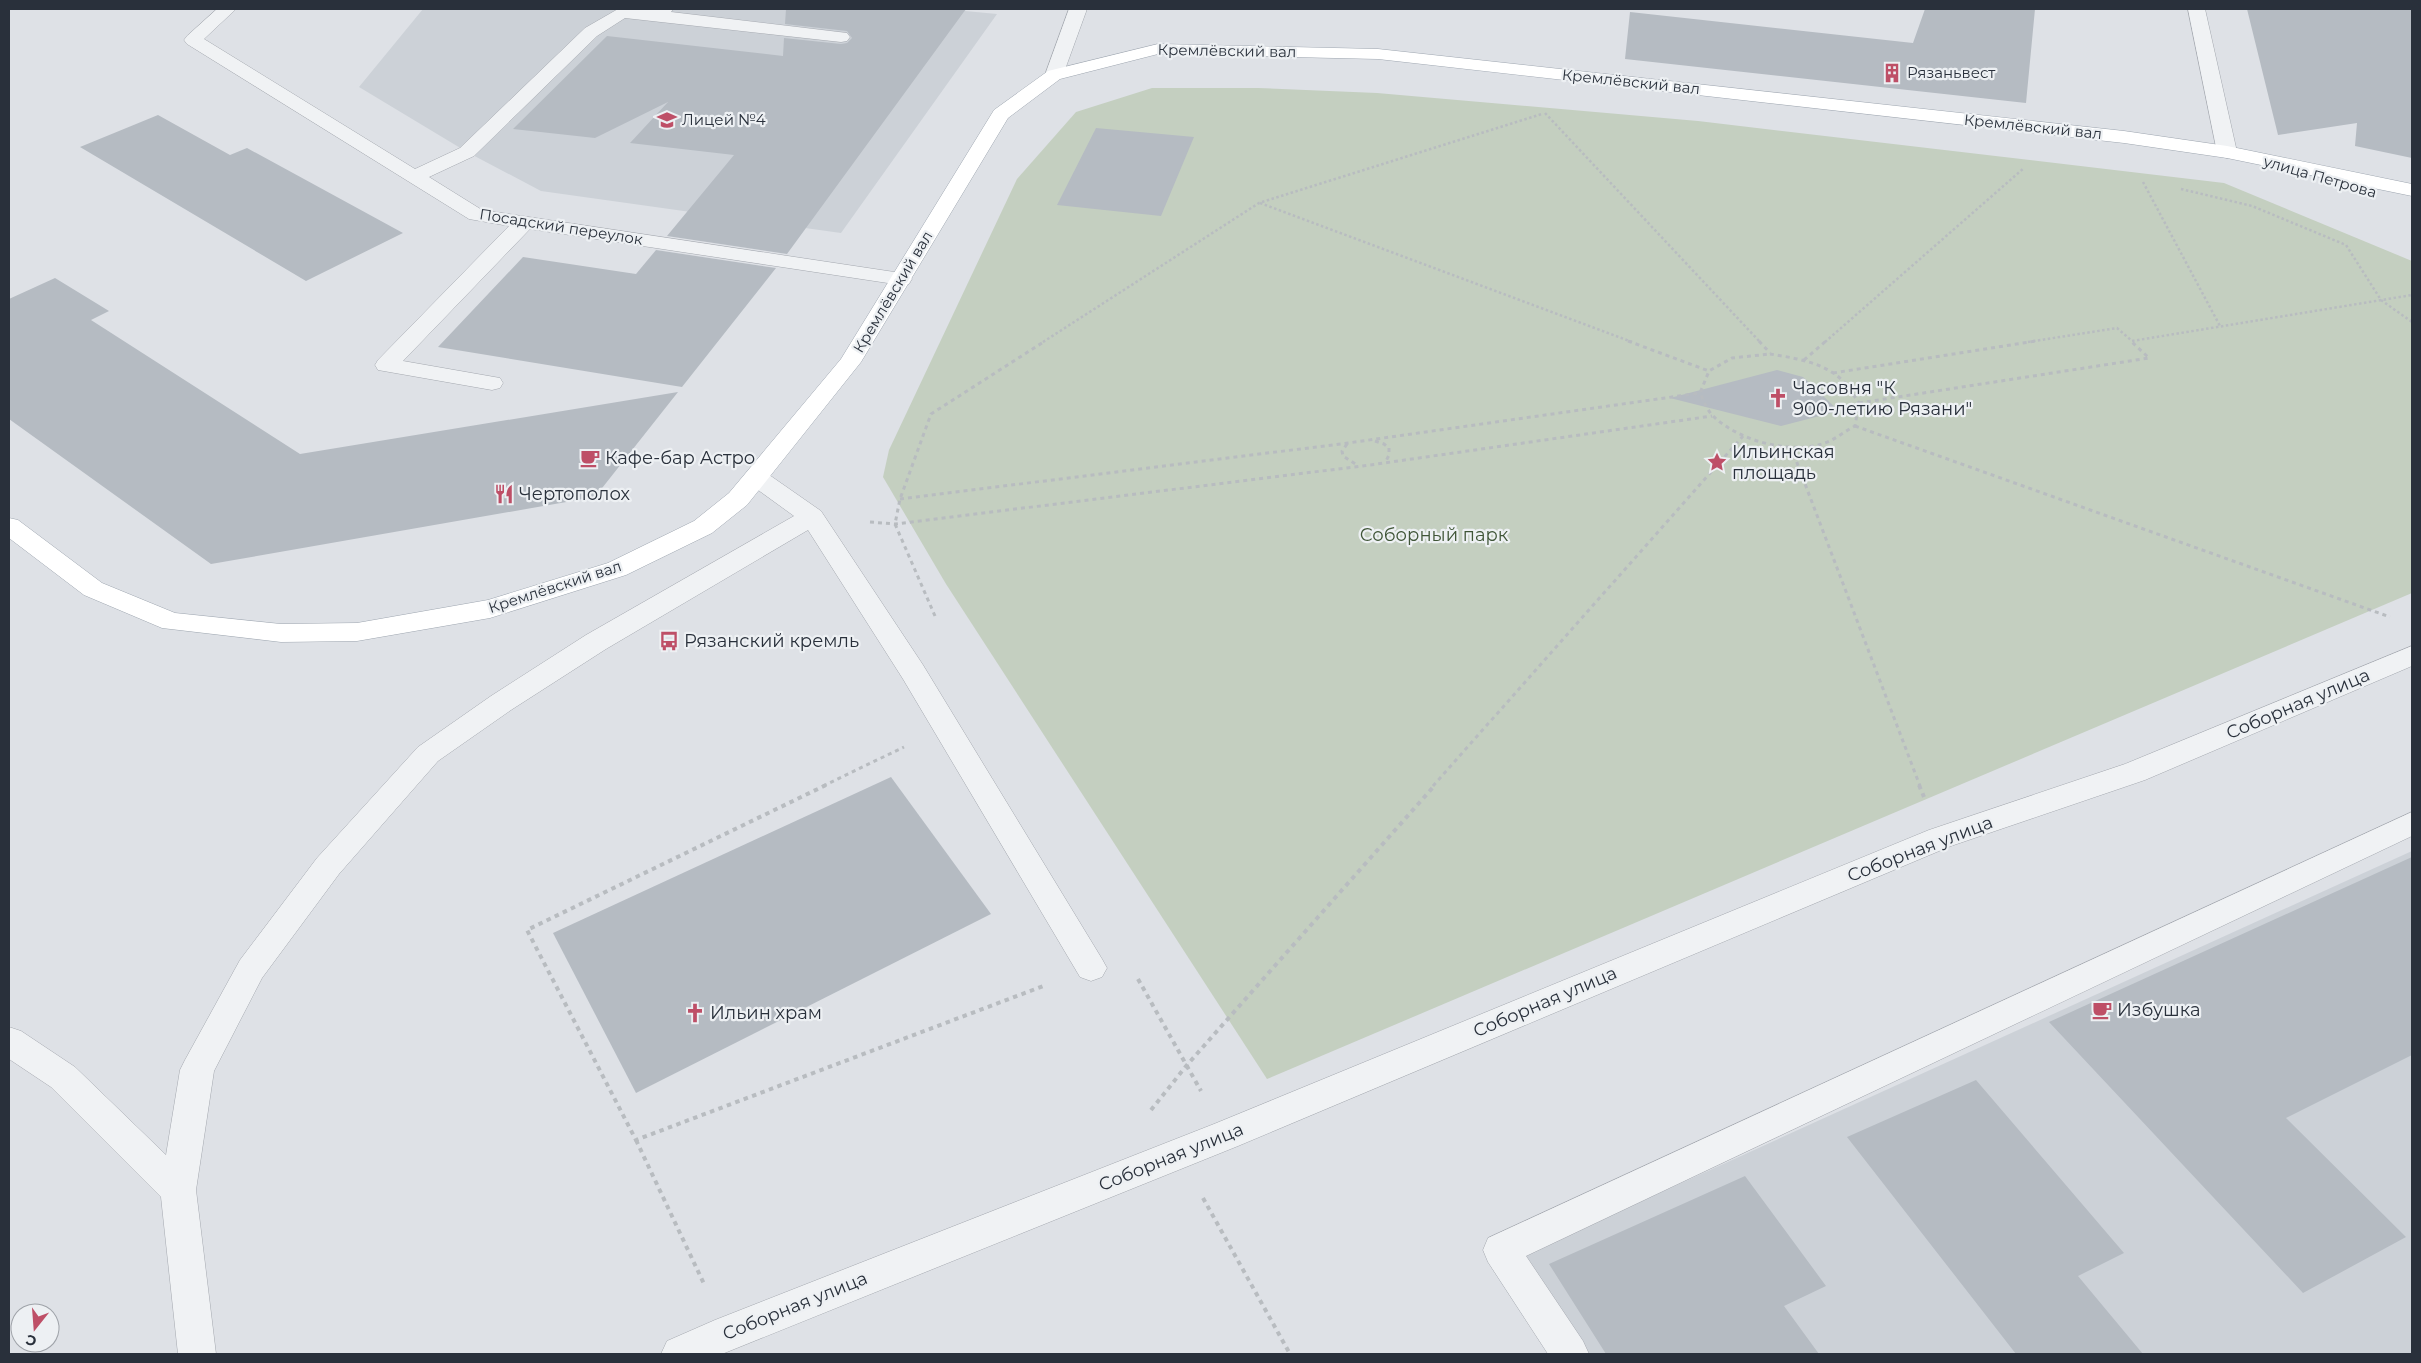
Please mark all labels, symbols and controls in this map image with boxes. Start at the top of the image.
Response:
street label: Кремлёвский вал [1157,40,1297,61]
building icon: Рязаньвест [1881,62,1903,84]
place label: Рязаньвест [1907,63,1996,82]
street label: Кремлёвский вал [1561,65,1701,98]
school or university icon: Лицей №4 [656,109,678,131]
place label: Лицей №4 [682,110,766,129]
street label: Кремлёвский вал [1963,110,2103,143]
street label: улица Петрова [2260,151,2379,202]
street label: Посадский переулок [478,204,644,249]
street label: Кремлёвский вал [849,227,936,356]
place label: Часовня "К 900-летию Рязани" [1793,377,1972,420]
church icon: Часовня "К 900-летию Рязани" [1767,387,1789,409]
place label: Ильинская площадь [1732,441,1835,484]
cafe icon: Кафе-бар Астро [579,447,601,469]
place label: Кафе-бар Астро [605,447,755,469]
place icon: Ильинская площадь [1706,451,1728,473]
restaurant icon: Чертополох [493,483,515,505]
place label: Чертополох [519,483,631,505]
park label: Соборный парк [1360,524,1509,546]
street label: Кремлёвский вал [486,556,624,617]
bus stop icon: Рязанский кремль [658,630,680,652]
place label: Рязанский кремль [684,630,859,652]
street label: Соборная улица [2223,664,2373,744]
street label: Соборная улица [1844,811,1996,887]
street label: Соборная улица [1470,962,1620,1042]
cafe icon: Избушка [2091,999,2113,1021]
place label: Избушка [2117,999,2201,1021]
church icon: Ильин храм [684,1002,706,1024]
place label: Ильин храм [710,1002,822,1024]
street label: Соборная улица [1095,1118,1247,1196]
street label: Соборная улица [719,1267,871,1345]
north arrow [10,1303,60,1353]
text: С [24,1330,39,1351]

